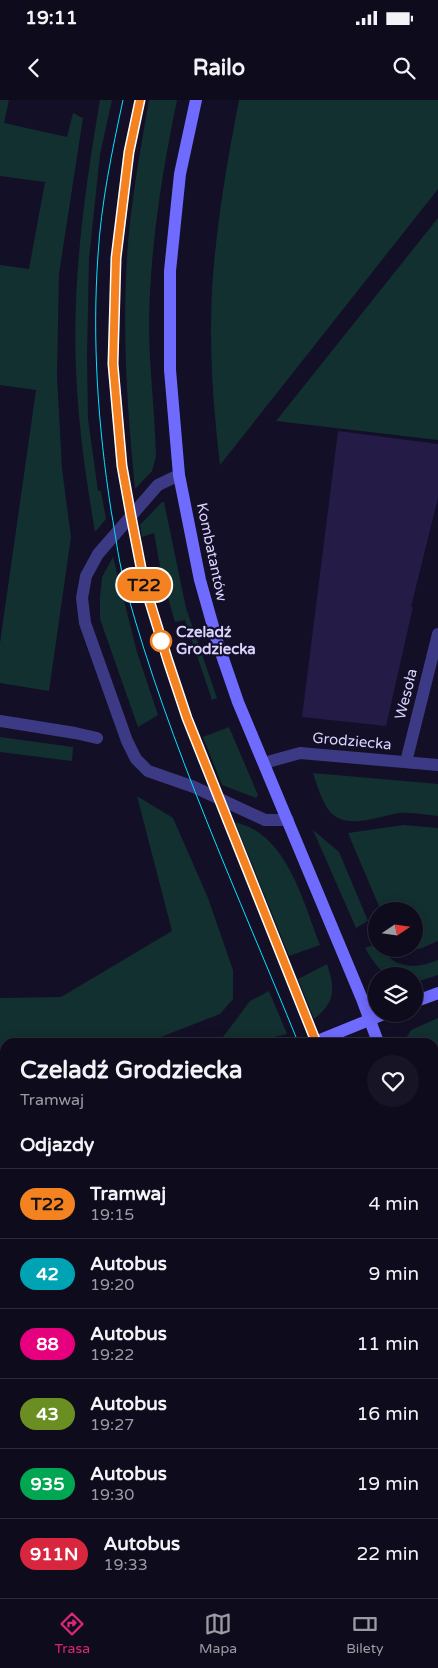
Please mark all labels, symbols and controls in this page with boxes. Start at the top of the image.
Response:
text: 19:11 [25,7,78,29]
icon: back [20,54,48,82]
icon: search [390,54,418,82]
text: Railo [193,55,245,81]
street label: Kombatantów [193,501,231,603]
line badge: T22 [115,569,173,601]
text: T22 [127,574,161,596]
place label: Czeladź Grodziecka [176,623,256,658]
marker: Czeladź Grodziecka [150,630,172,652]
street label: Wesoła [391,667,421,721]
street label: Grodziecka [312,729,392,753]
north arrow [368,902,422,958]
map controls [368,902,423,1022]
button: layers [368,967,423,1022]
button: heart [367,1055,419,1107]
text: Czeladź Grodziecka [20,1056,242,1085]
text: Tramwaj [20,1090,84,1110]
text: Odjazdy [20,1134,94,1156]
text: Tramwaj [90,1183,166,1205]
text: T22 [31,1193,64,1215]
text: 4 min [368,1193,419,1215]
text: 19:15 [90,1205,134,1225]
text: Autobus [90,1253,167,1275]
text: 42 [36,1263,59,1285]
text: 9 min [368,1263,419,1285]
text: 19:20 [90,1275,134,1295]
text: Autobus [90,1323,167,1345]
text: 88 [36,1333,59,1355]
text: 11 min [356,1333,419,1355]
text: 19:22 [90,1345,134,1365]
text: Autobus [90,1393,167,1415]
text: 43 [36,1403,59,1425]
text: 16 min [356,1403,419,1425]
text: 19:27 [90,1415,134,1435]
text: Autobus [90,1463,167,1485]
text: 935 [31,1473,64,1495]
text: 19 min [356,1473,419,1495]
text: 19:30 [90,1485,134,1505]
text: Autobus [103,1533,180,1555]
text: 911N [30,1543,78,1565]
text: 22 min [356,1543,419,1565]
text: 19:33 [103,1555,148,1575]
tab: Trasa [55,1610,90,1657]
tab: Mapa [199,1610,237,1657]
tab: Bilety [346,1610,383,1657]

